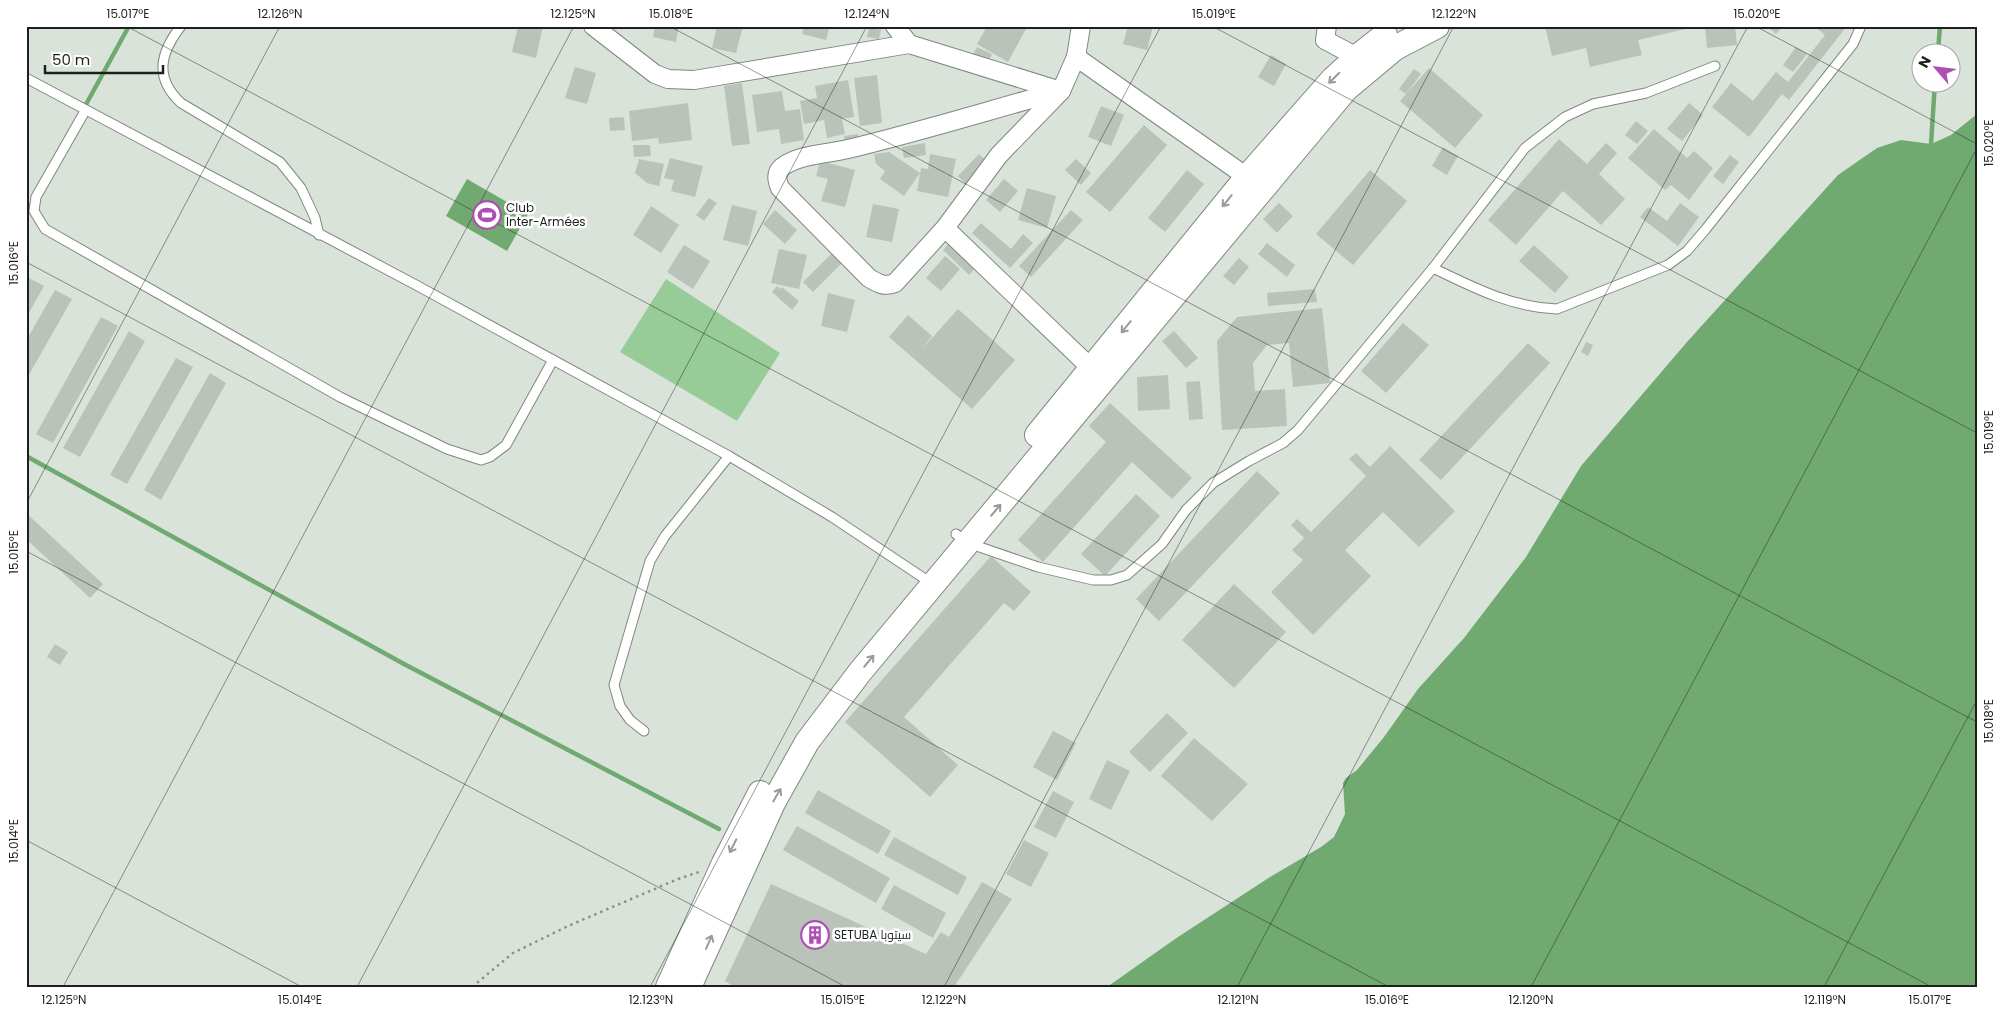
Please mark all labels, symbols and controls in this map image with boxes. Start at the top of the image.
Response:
text: 15.017°E [107,5,149,22]
text: 12.126°N [258,5,302,22]
text: 12.125°N [551,5,595,22]
text: 15.018°E [649,5,693,22]
text: 12.124°N [845,5,889,22]
text: 15.019°E [1192,5,1236,22]
text: 12.122°N [1432,5,1476,22]
text: 15.020°E [1734,5,1780,22]
scale bar [45,42,162,74]
north arrow [1910,42,1960,92]
text: 50 m [52,49,90,70]
text: N [1913,53,1936,71]
one-way arrow [1328,72,1340,84]
text: 15.020°E [1980,120,1997,166]
one-way arrow [1222,194,1233,207]
place label: Club Inter-Armées [506,199,586,230]
sports icon: Club Inter-Armées [472,200,502,230]
text: 15.016°E [5,241,22,285]
one-way arrow [1120,320,1131,333]
text: 15.019°E [1980,410,1997,454]
one-way arrow [990,504,1001,517]
text: 15.015°E [5,530,22,574]
one-way arrow [863,655,874,668]
text: 15.018°E [1980,699,1997,743]
one-way arrow [772,787,782,802]
text: 15.014°E [5,819,22,863]
one-way arrow [728,838,737,853]
building icon: SETUBA سيتوبا [800,920,830,950]
place label: SETUBA سيتوبا [834,926,911,943]
one-way arrow [704,935,714,950]
text: 12.125°N [42,991,86,1008]
text: 15.014°E [278,991,322,1008]
text: 12.123°N [629,991,673,1008]
text: 15.015°E [821,991,865,1008]
text: 12.122°N [922,991,966,1008]
text: 12.121°N [1217,991,1259,1008]
text: 15.016°E [1365,991,1409,1008]
text: 12.120°N [1509,991,1553,1008]
text: 12.119°N [1804,991,1846,1008]
text: 15.017°E [1909,991,1951,1008]

